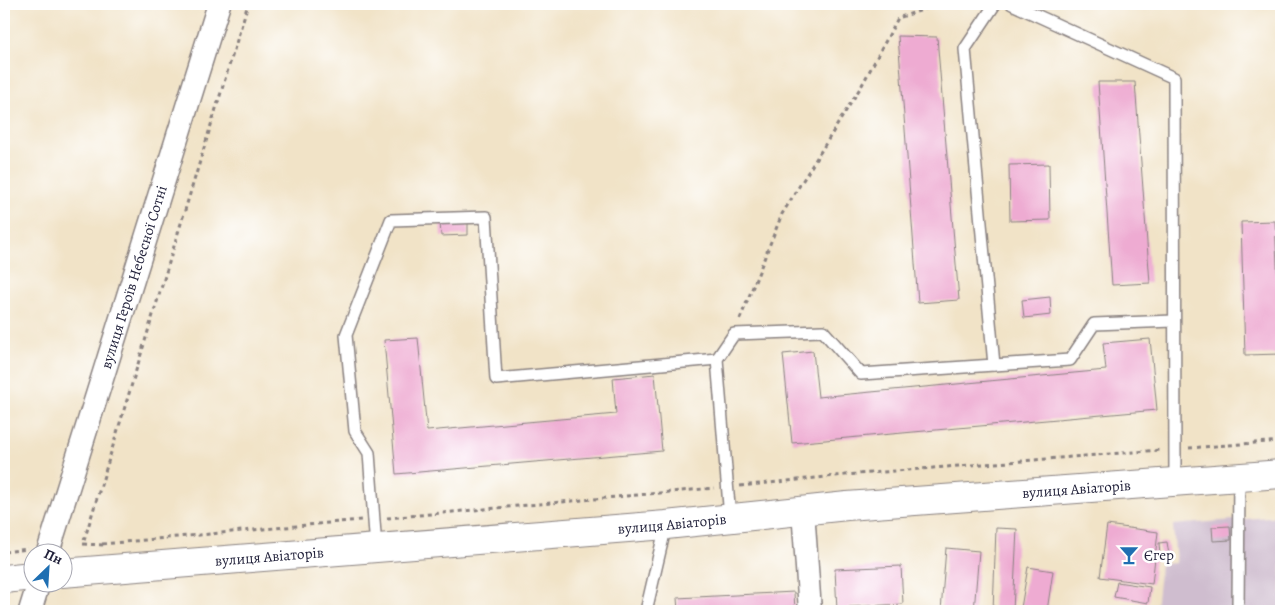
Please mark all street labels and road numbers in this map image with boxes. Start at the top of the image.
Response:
street label: вулиця Героїв Небесної Сотні [96,183,172,371]
street label: вулиця Авіаторів [1021,475,1132,503]
street label: вулиця Авіаторів [617,509,727,539]
street label: вулиця Авіаторів [214,542,325,571]

